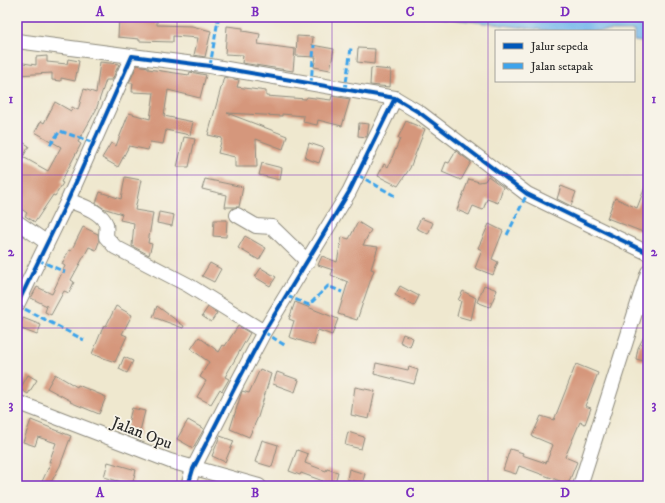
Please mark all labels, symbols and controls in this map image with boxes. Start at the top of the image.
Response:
text: A [95,4,105,20]
text: B [251,4,259,20]
text: C [406,4,415,20]
text: D [560,4,570,20]
legend [495,30,635,82]
text: Jalur sepeda [530,39,589,54]
text: Jalan setapak [530,59,593,74]
text: 1 [9,91,14,107]
text: 1 [652,91,657,107]
text: 2 [8,244,15,260]
text: 2 [651,244,658,260]
text: 3 [9,397,14,413]
text: 3 [652,397,657,413]
street label: Jalan Opu [107,412,175,454]
text: A [95,485,105,501]
text: B [251,485,259,501]
text: C [406,485,415,501]
text: D [560,485,570,501]

